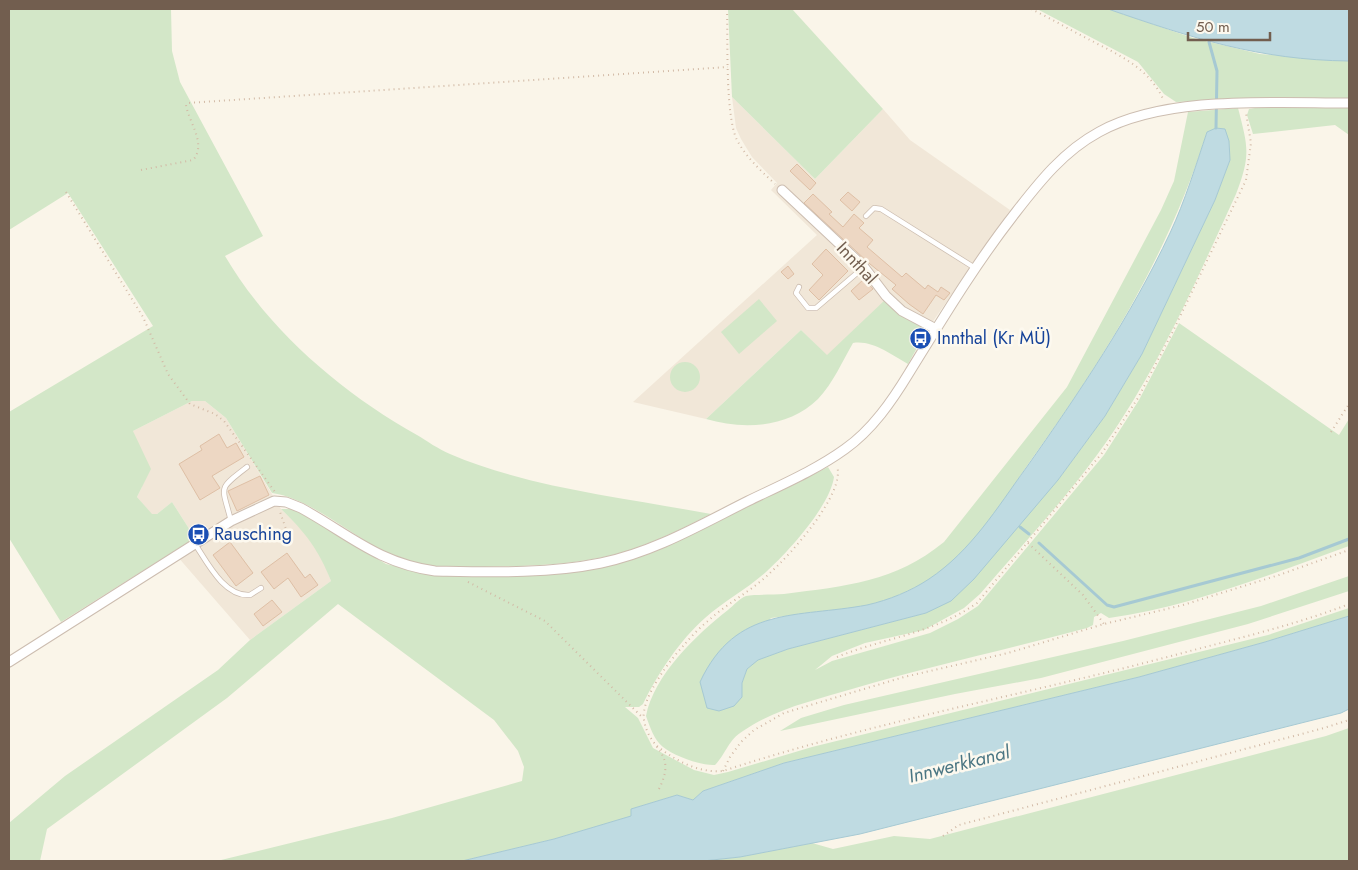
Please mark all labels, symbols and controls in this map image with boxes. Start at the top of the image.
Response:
scale bar [1188,10,1270,42]
text: 50 m [1196,16,1230,38]
street label: Innthal [830,236,884,290]
place label: Innthal (Kr MÜ) [937,325,1051,351]
bus stop icon: Innthal (Kr MÜ) [909,326,933,350]
place label: Rausching [214,521,292,547]
bus stop icon: Rausching [186,522,210,546]
water label: Innwerkkanal [906,738,1013,790]

